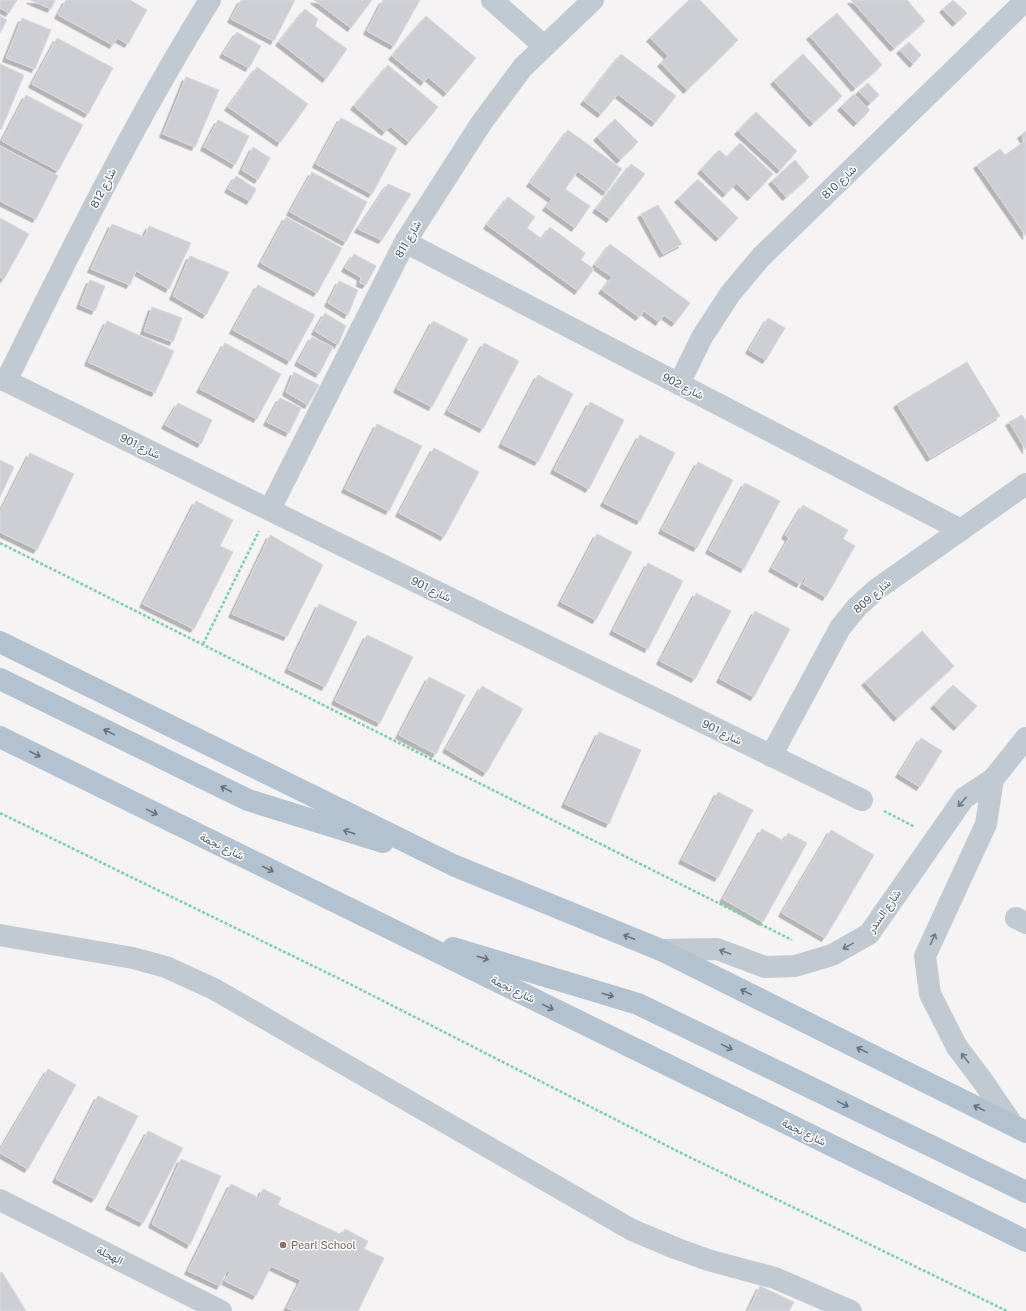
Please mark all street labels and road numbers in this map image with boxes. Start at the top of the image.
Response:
street label: شارع 810 [819,162,860,203]
street label: شارع 812 [88,166,120,211]
street label: شارع 811 [393,218,425,261]
street label: شارع 902 [659,370,706,403]
street label: شارع 901 [117,431,162,463]
street label: شارع 901 [408,574,453,606]
street label: شارع 809 [851,576,895,617]
street label: شارع 901 [699,717,744,749]
street label: شارع نجمة [197,830,246,864]
street label: شارع السدر [864,887,905,937]
street label: شارع نجمة [488,973,537,1007]
street label: شارع نجمة [779,1116,828,1150]
street label: الهجلة [94,1243,125,1268]

